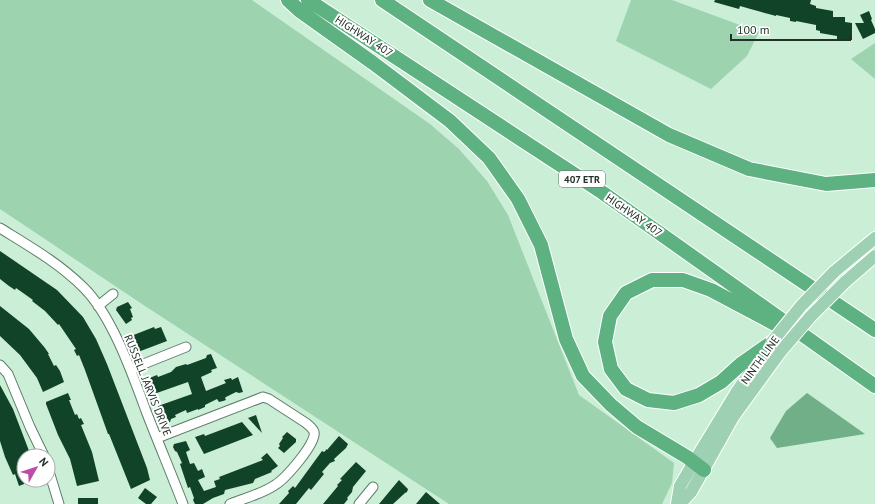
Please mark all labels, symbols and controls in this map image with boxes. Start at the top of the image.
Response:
street label: HIGHWAY 407 [333,12,395,60]
scale bar [731,16,850,42]
text: 100 m [737,22,770,37]
road number: 407 ETR [559,171,605,187]
street label: HIGHWAY 407 [603,190,665,240]
street label: RUSSELL JARVIS DRIVE [121,332,175,438]
street label: NINTH LINE [738,333,782,387]
north arrow [16,448,56,488]
text: N [36,454,51,469]

